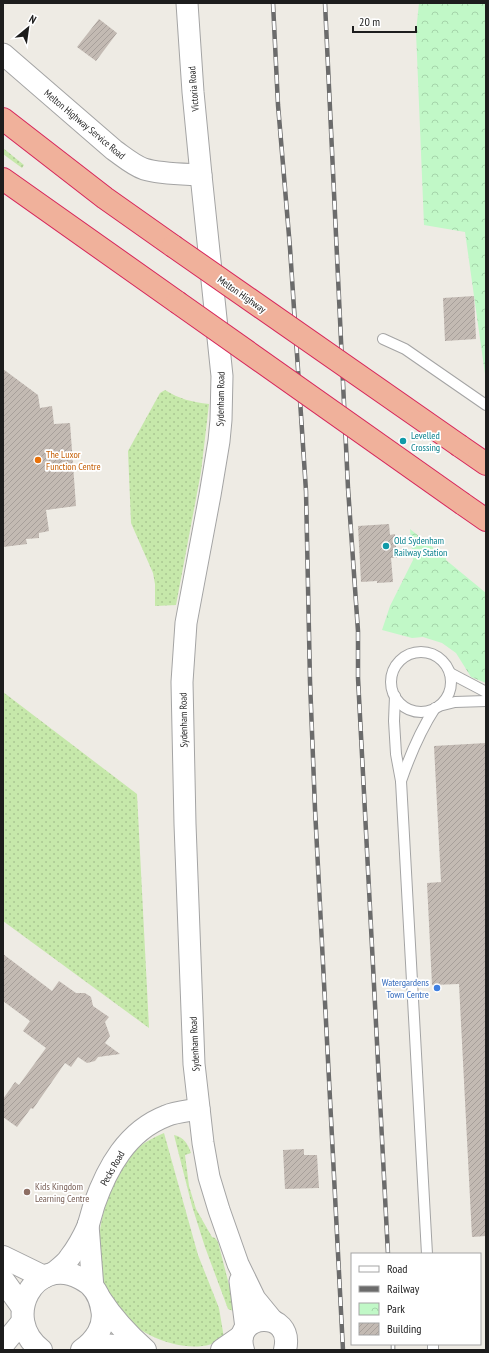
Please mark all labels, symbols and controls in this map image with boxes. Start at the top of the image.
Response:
north arrow [8,8,48,48]
scale bar [353,8,416,34]
text: N [27,12,39,27]
text: 20 m [359,14,380,29]
street label: Victoria Road [185,66,202,113]
street label: Melton Highway Service Road [41,87,128,162]
street label: Melton Highway [215,273,269,316]
street label: Sydenham Road [214,371,227,427]
place label: Levelled Crossing [411,429,440,454]
marker: Levelled Crossing [398,436,408,446]
place label: The Luxor Function Centre [46,448,101,473]
marker: The Luxor Function Centre [33,455,43,465]
place label: Old Sydenham Railway Station [394,534,447,559]
marker: Old Sydenham Railway Station [381,541,391,551]
street label: Sydenham Road [177,692,190,748]
place label: Watergardens Town Centre [382,976,430,1001]
marker: Watergardens Town Centre [432,983,442,993]
street label: Sydenham Road [187,1016,202,1072]
street label: Pecks Road [97,1148,128,1188]
place label: Kids Kingdom Learning Centre [35,1180,89,1205]
marker: Kids Kingdom Learning Centre [22,1187,32,1197]
legend [351,1253,481,1345]
text: Road [387,1261,407,1276]
text: Railway [387,1281,420,1296]
text: Park [387,1301,405,1316]
text: Building [387,1321,422,1336]

